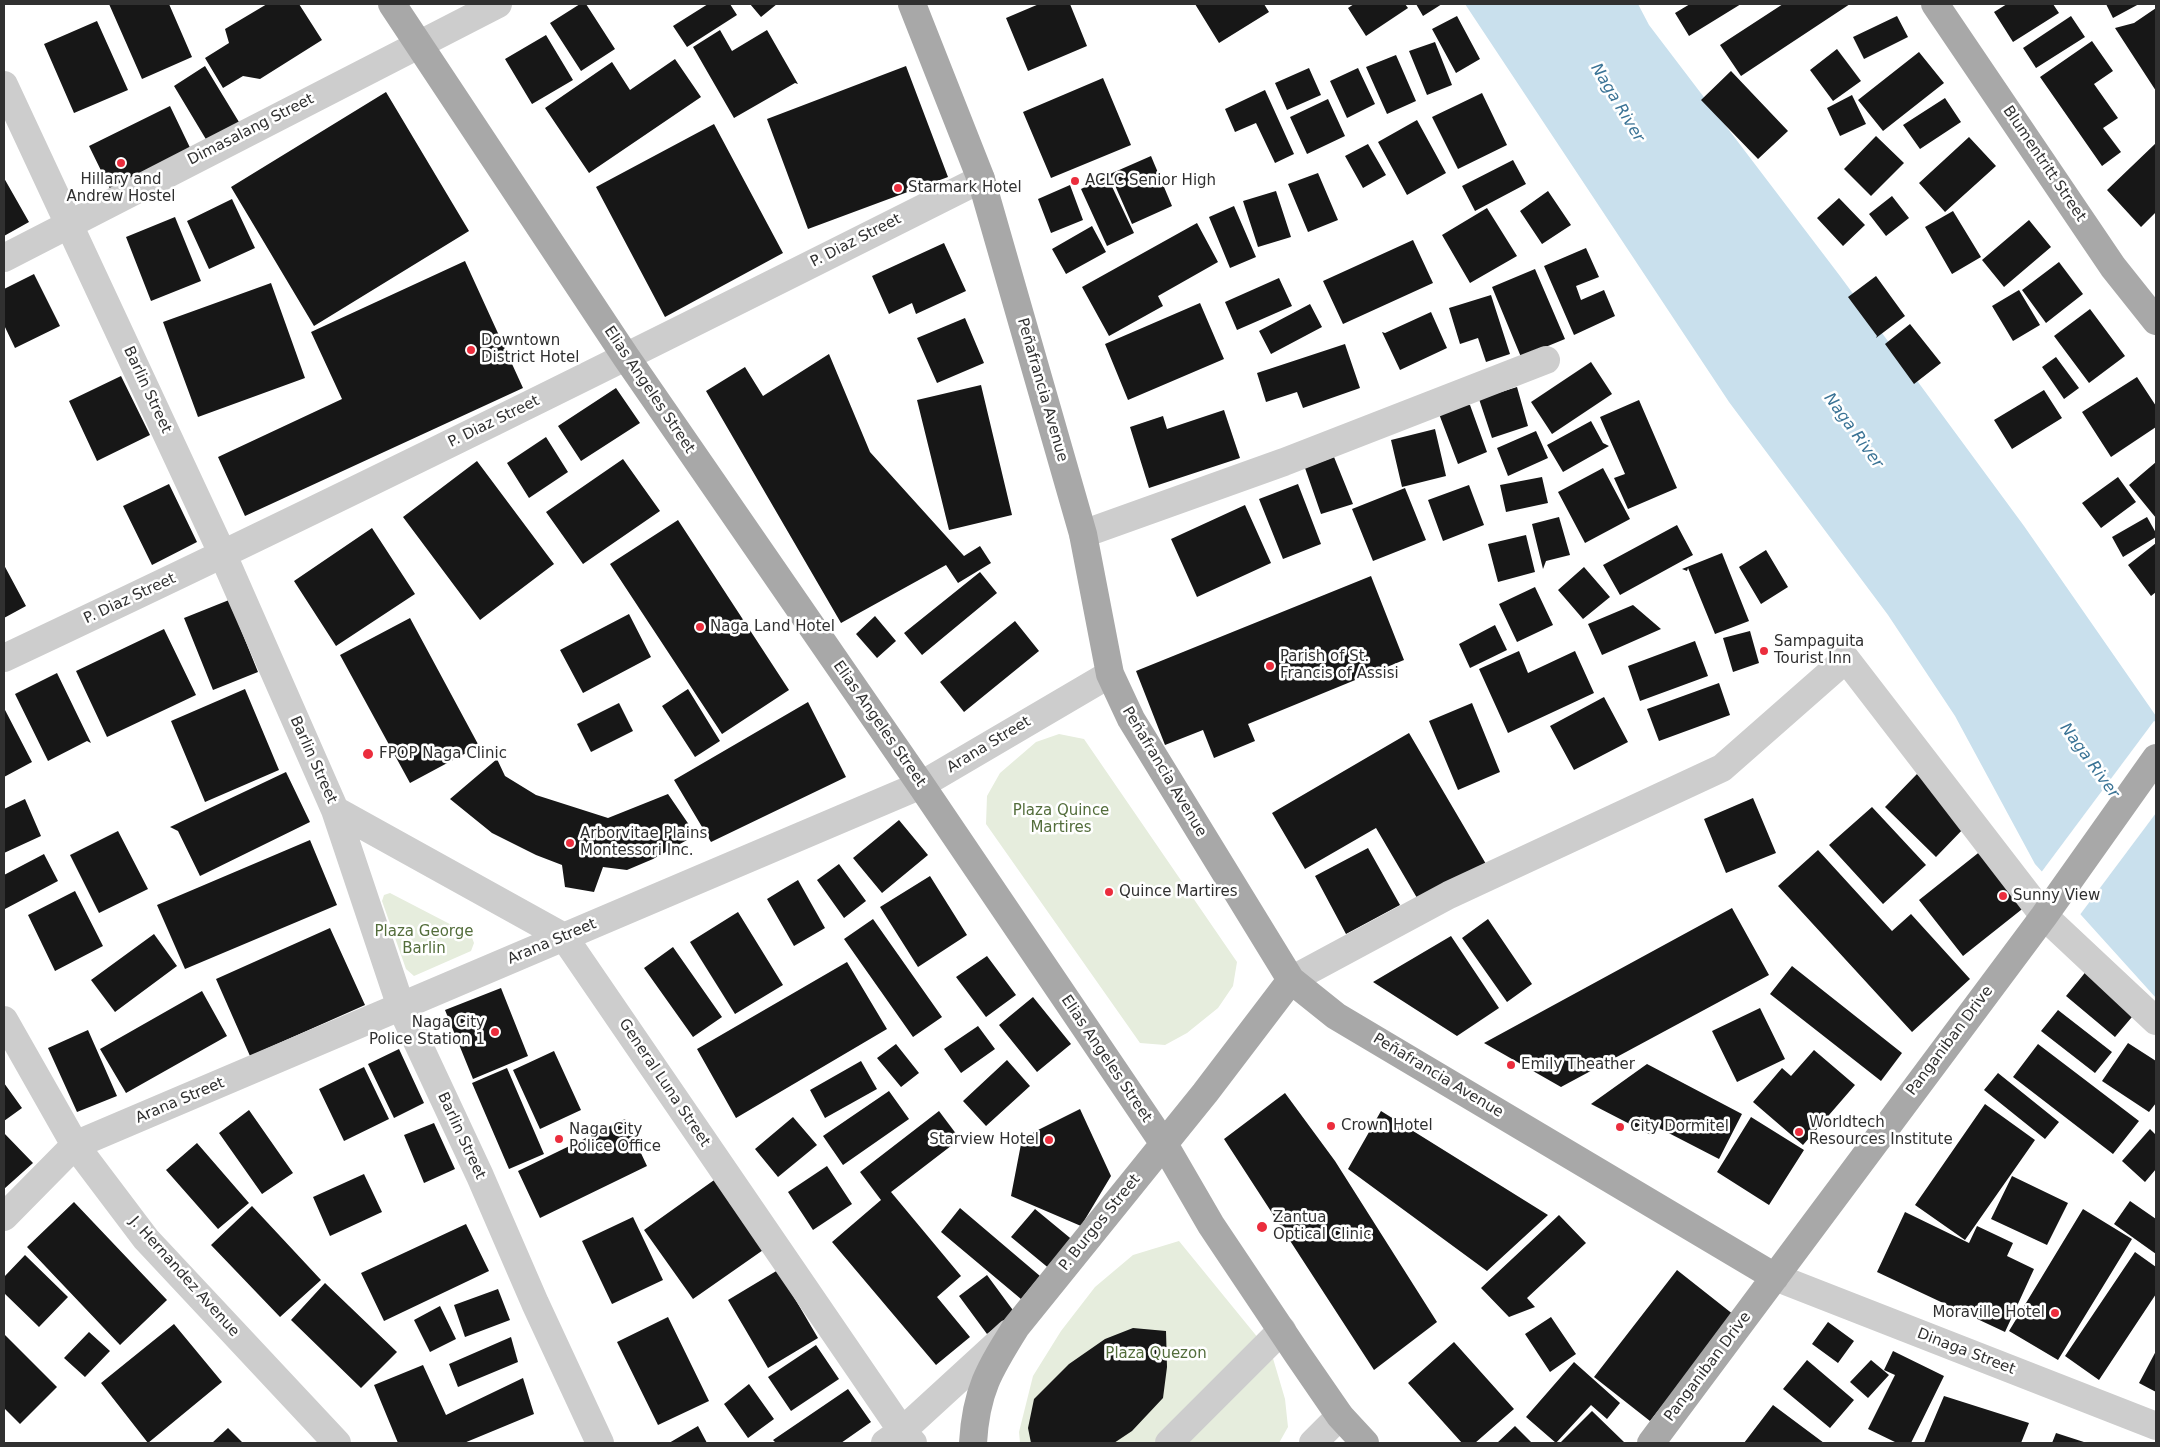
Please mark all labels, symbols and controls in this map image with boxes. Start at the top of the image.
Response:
water label: Naga River [1586,60,1648,146]
street label: Dimasalang Street [185,90,317,170]
street label: Blumentritt Street [1999,103,2089,225]
marker: Hillary and Andrew Hostel [115,157,127,169]
place label: Hillary and Andrew Hostel [67,171,175,206]
place label: ACLC Senior High [1085,172,1216,190]
marker: ACLC Senior High [1069,175,1081,187]
place label: Starmark Hotel [908,179,1022,197]
marker: Starmark Hotel [892,182,904,194]
street label: P. Diaz Street [808,210,904,272]
street label: Peñafrancia Avenue [1013,316,1071,464]
street label: Elias Angeles Street [600,323,698,457]
place label: Downtown District Hotel [481,332,579,367]
street label: Barlin Street [119,344,175,436]
marker: Downtown District Hotel [465,344,477,356]
water label: Naga River [1819,390,1887,472]
street label: P. Diaz Street [445,392,543,452]
street label: P. Diaz Street [81,570,179,628]
place label: Naga Land Hotel [710,618,835,636]
marker: Naga Land Hotel [694,621,706,633]
place label: Sampaguita Tourist Inn [1774,633,1864,668]
marker: Sampaguita Tourist Inn [1758,645,1770,657]
place label: Parish of St. Francis of Assisi [1280,648,1399,683]
street label: Elias Angeles Street [829,658,929,790]
marker: Parish of St. Francis of Assisi [1264,660,1276,672]
street label: Peñafrancia Avenue [1118,704,1210,840]
street label: Barlin Street [286,713,340,807]
street label: Arana Street [944,713,1034,777]
water label: Naga River [2055,720,2123,802]
place label: FPOP Naga Clinic [379,745,507,763]
marker: FPOP Naga Clinic [361,747,375,761]
park label: Plaza Quince Martires [1013,802,1109,837]
place label: Arborvitae Plains Montessori Inc. [580,825,707,860]
marker: Arborvitae Plains Montessori Inc. [564,837,576,849]
place label: Quince Martires [1119,883,1237,901]
marker: Quince Martires [1103,886,1115,898]
place label: Sunny View [2013,887,2100,905]
marker: Sunny View [1997,890,2009,902]
street label: Arana Street [505,915,599,969]
park label: Plaza George Barlin [375,923,473,958]
street label: Panganiban Drive [1903,983,1997,1099]
street label: Elias Angeles Street [1057,992,1155,1126]
place label: Naga City Police Station 1 [369,1014,485,1049]
street label: General Luna Street [614,1016,714,1150]
marker: Naga City Police Station 1 [489,1026,501,1038]
street label: Peñafrancia Avenue [1370,1030,1506,1122]
place label: Emily Theather [1521,1056,1635,1074]
marker: Emily Theather [1505,1059,1517,1071]
street label: Arana Street [133,1074,227,1128]
street label: Barlin Street [433,1090,489,1182]
place label: Worldtech Resources Institute [1809,1114,1953,1149]
place label: Crown Hotel [1341,1117,1433,1135]
place label: City Dormitel [1630,1118,1729,1136]
marker: Crown Hotel [1325,1120,1337,1132]
place label: Naga City Police Office [569,1121,661,1156]
marker: City Dormitel [1614,1121,1626,1133]
marker: Worldtech Resources Institute [1793,1126,1805,1138]
place label: Starview Hotel [929,1131,1039,1149]
marker: Naga City Police Office [553,1133,565,1145]
marker: Starview Hotel [1043,1134,1055,1146]
street label: P. Burgos Street [1056,1171,1144,1275]
place label: Zantua Optical Clinic [1273,1209,1371,1244]
street label: J. Hernandez Avenue [125,1213,243,1341]
marker: Zantua Optical Clinic [1255,1220,1269,1234]
place label: Moraville Hotel [1932,1304,2045,1322]
marker: Moraville Hotel [2049,1307,2061,1319]
street label: Panganiban Drive [1661,1309,1755,1425]
street label: Dinaga Street [1914,1325,2018,1379]
park label: Plaza Quezon [1105,1345,1207,1363]

